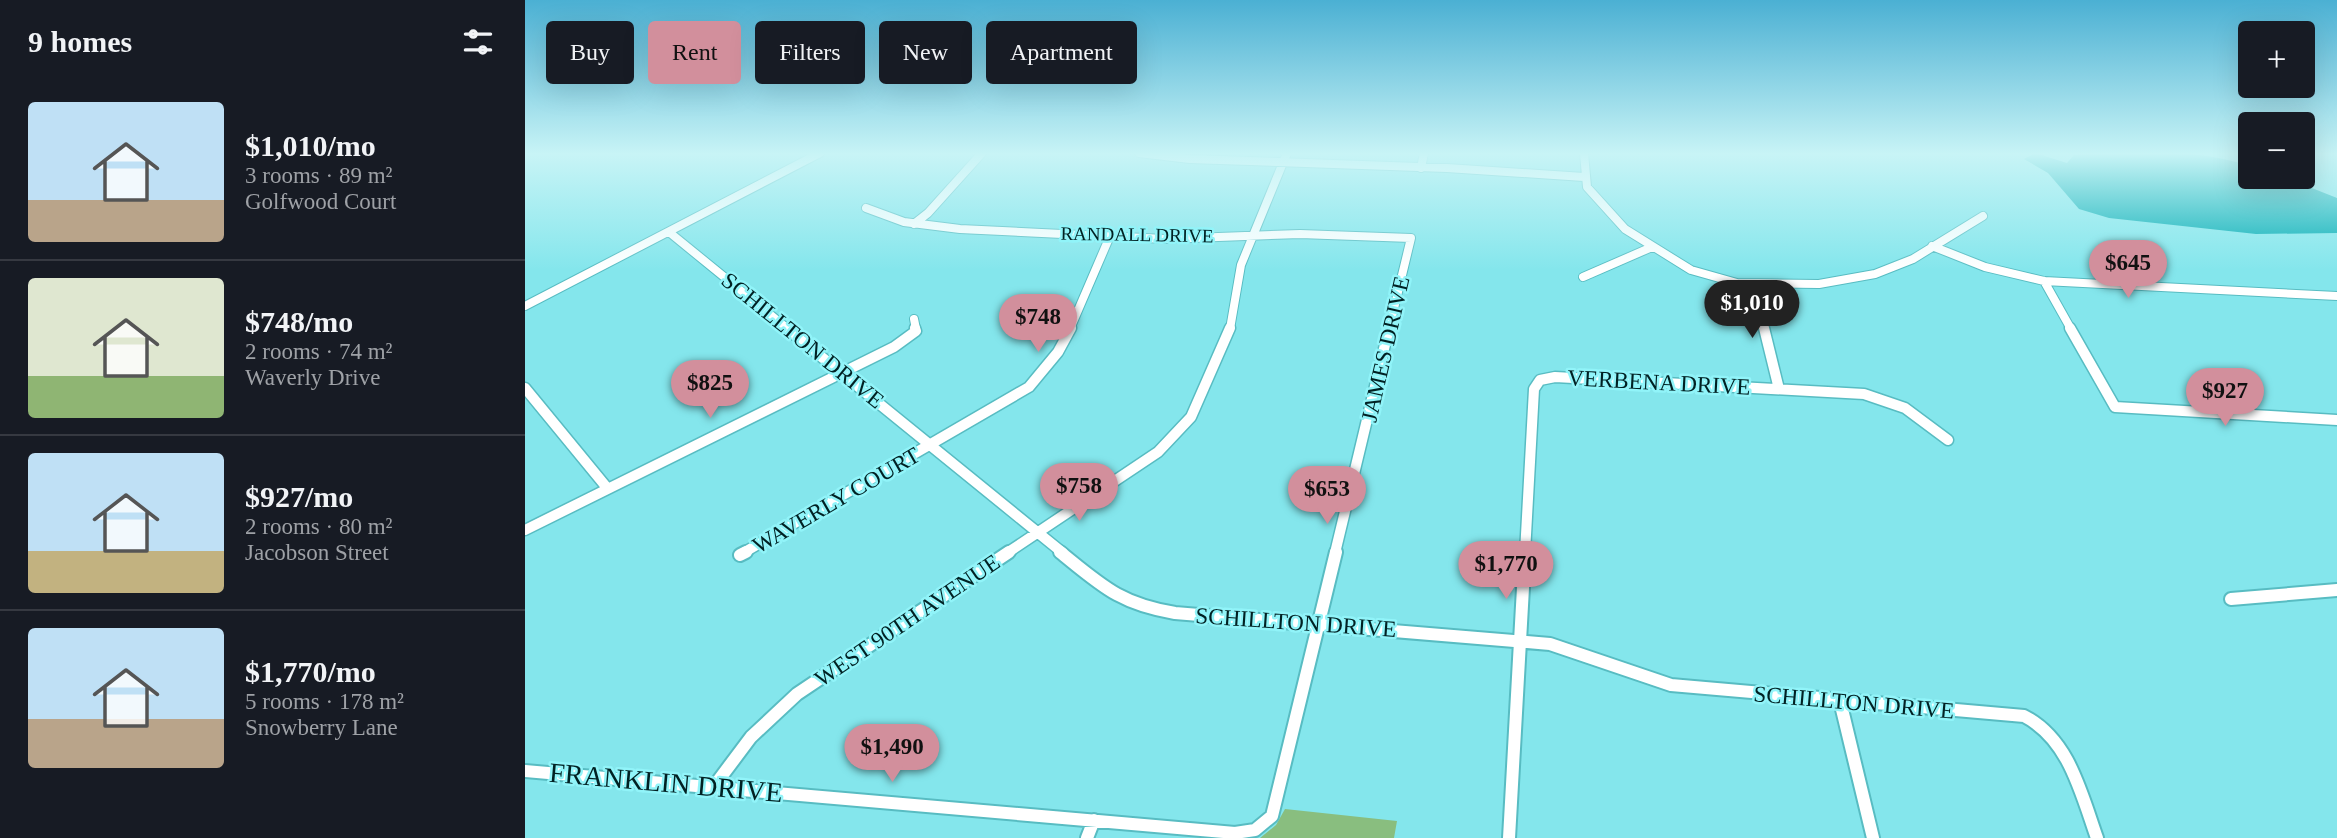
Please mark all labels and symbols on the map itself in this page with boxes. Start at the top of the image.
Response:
street label: RANDALL DRIVE [1060,223,1214,246]
pin: $645 [2087,240,2169,300]
street label: SCHILLTON DRIVE [717,267,889,413]
street label: JAMES DRIVE [1357,274,1414,424]
pin: $1,010 [1695,280,1809,340]
pin: $748 [997,294,1079,354]
pin: $825 [669,360,751,420]
street label: VERBENA DRIVE [1567,365,1751,400]
pin: $927 [2184,368,2266,428]
street label: WAVERLY COURT [748,442,924,558]
pin: $758 [1038,463,1120,523]
pin: $653 [1286,466,1368,526]
pin: $1,770 [1449,542,1563,601]
street label: WEST 90TH AVENUE [810,549,1004,692]
street label: SCHILLTON DRIVE [1195,603,1397,642]
street label: SCHILLTON DRIVE [1753,681,1955,724]
pin: $1,490 [835,724,949,784]
street label: FRANKLIN DRIVE [548,757,784,808]

